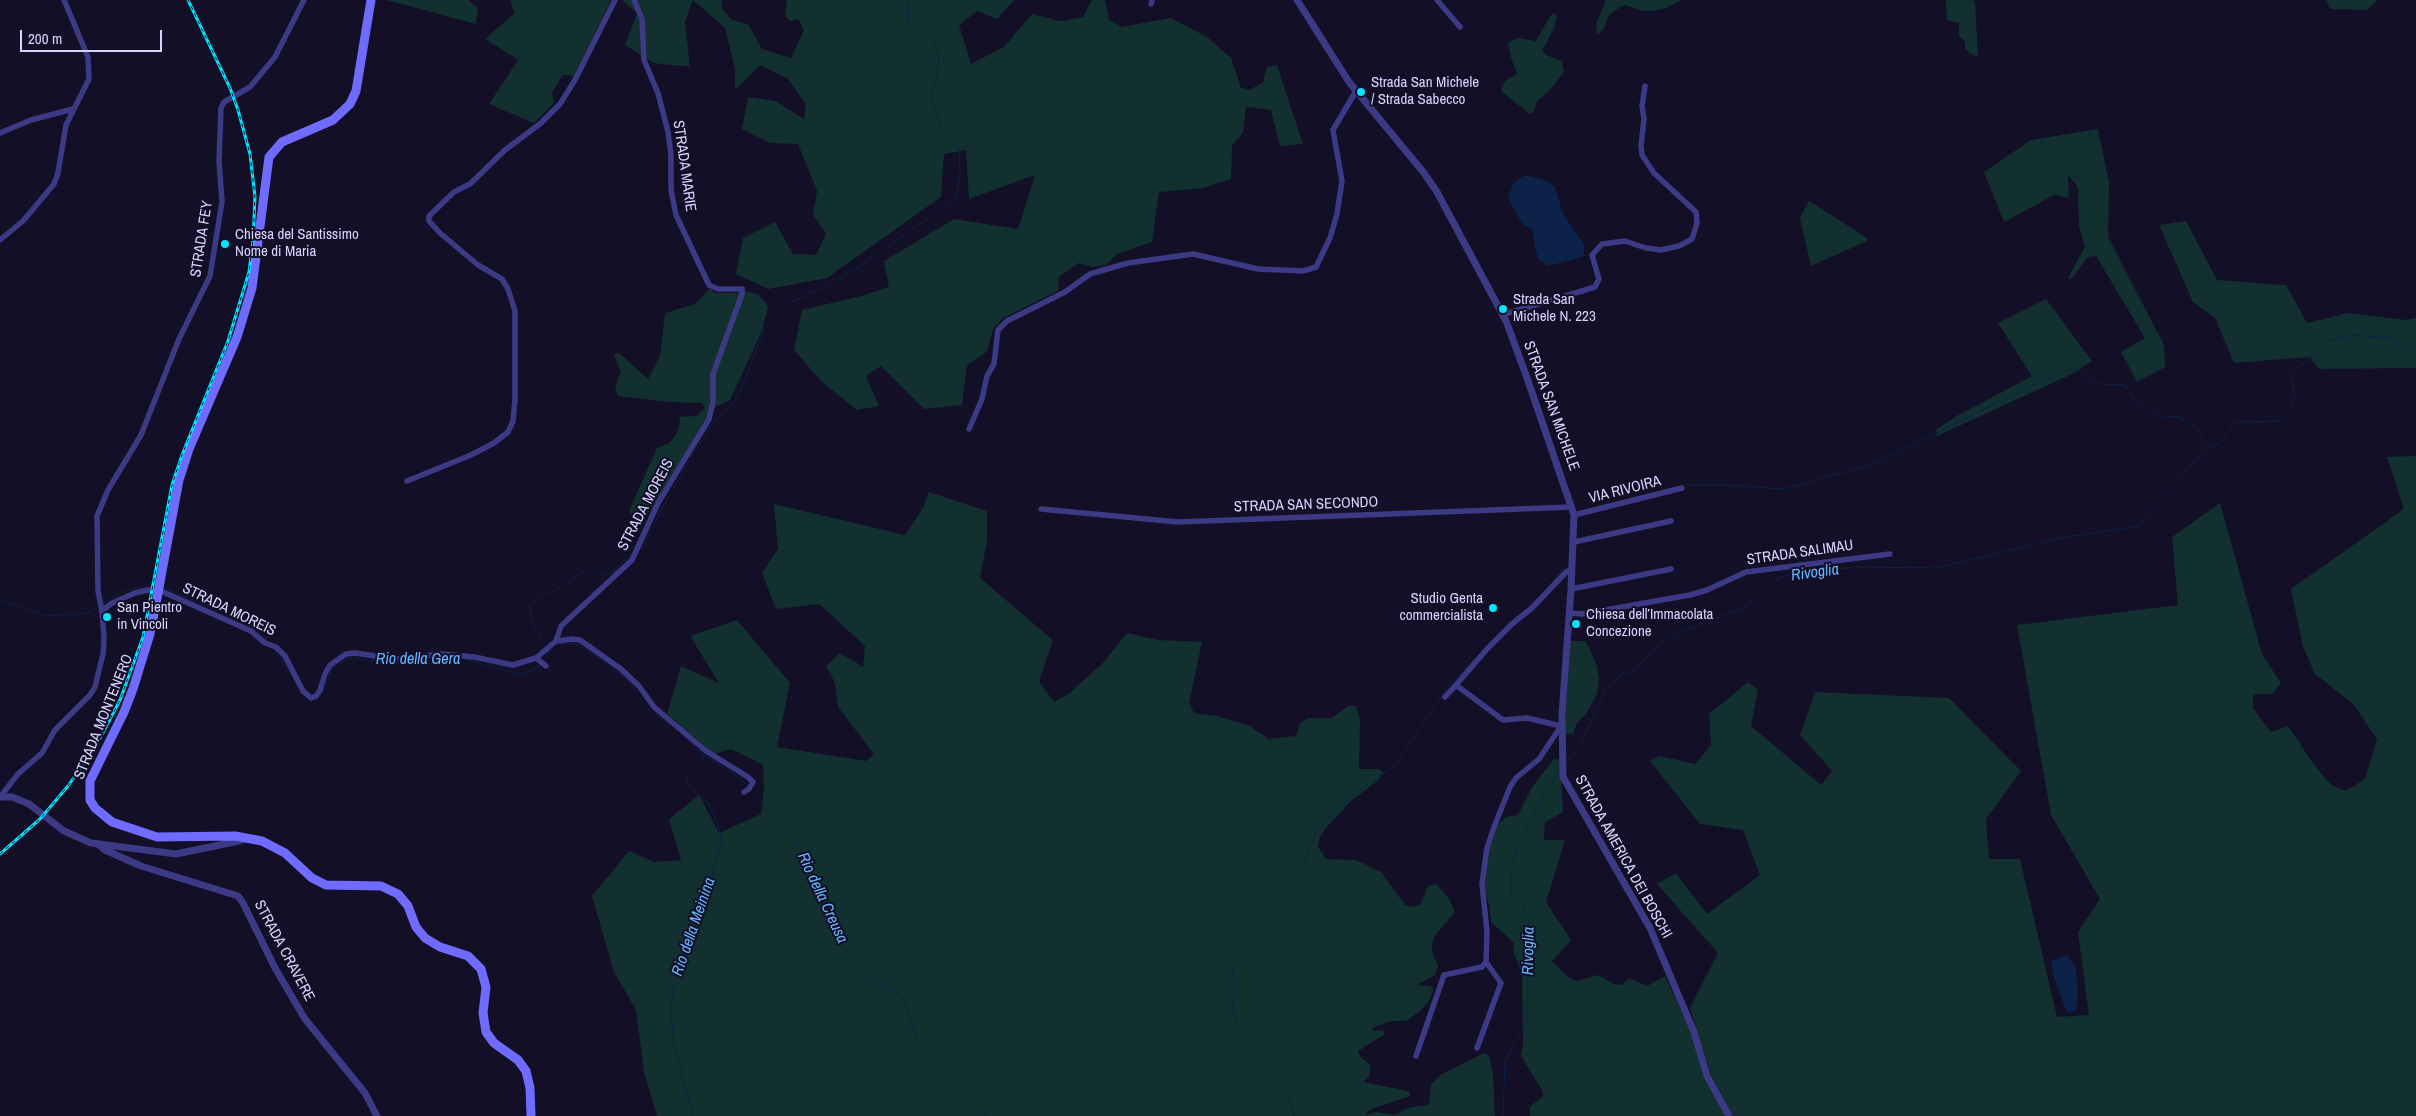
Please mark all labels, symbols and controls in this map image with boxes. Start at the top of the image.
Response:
scale bar [22,20,165,52]
text: 200 m [28,28,62,49]
place label: Strada San Michele / Strada Sabecco [1371,74,1479,109]
marker: Strada San Michele / Strada Sabecco [1355,86,1367,98]
street label: STRADA MARIE [669,119,699,213]
street label: STRADA FEY [187,199,217,279]
place label: Chiesa del Santissimo Nome di Maria [235,226,359,261]
marker: Chiesa del Santissimo Nome di Maria [219,238,231,250]
place label: Strada San Michele N. 223 [1513,291,1596,326]
marker: Strada San Michele N. 223 [1497,303,1509,315]
street label: STRADA SAN MICHELE [1519,339,1583,473]
street label: STRADA MOREIS [614,456,678,554]
street label: VIA RIVOIRA [1587,472,1663,508]
street label: STRADA SAN SECONDO [1234,493,1378,517]
street label: STRADA SALIMAU [1746,537,1854,569]
water label: Rivoglia [1790,560,1840,586]
street label: STRADA MOREIS [179,580,279,640]
place label: Studio Genta commercialista [1400,590,1483,625]
place label: San Pientro in Vincoli [117,599,182,634]
marker: Studio Genta commercialista [1487,602,1499,614]
place label: Chiesa dell′Immacolata Concezione [1586,606,1713,641]
marker: San Pientro in Vincoli [101,611,113,623]
marker: Chiesa dell′Immacolata Concezione [1570,618,1582,630]
water label: Rio della Gera [376,650,460,670]
street label: STRADA MONTENERO [71,652,137,782]
street label: STRADA AMERICA DEI BOSCHI [1571,772,1675,942]
water label: Rio della Creusa [793,850,851,946]
water label: Rio della Meinina [668,875,720,979]
street label: STRADA CRAVERE [250,897,318,1005]
water label: Rivoglia [1519,927,1539,975]

